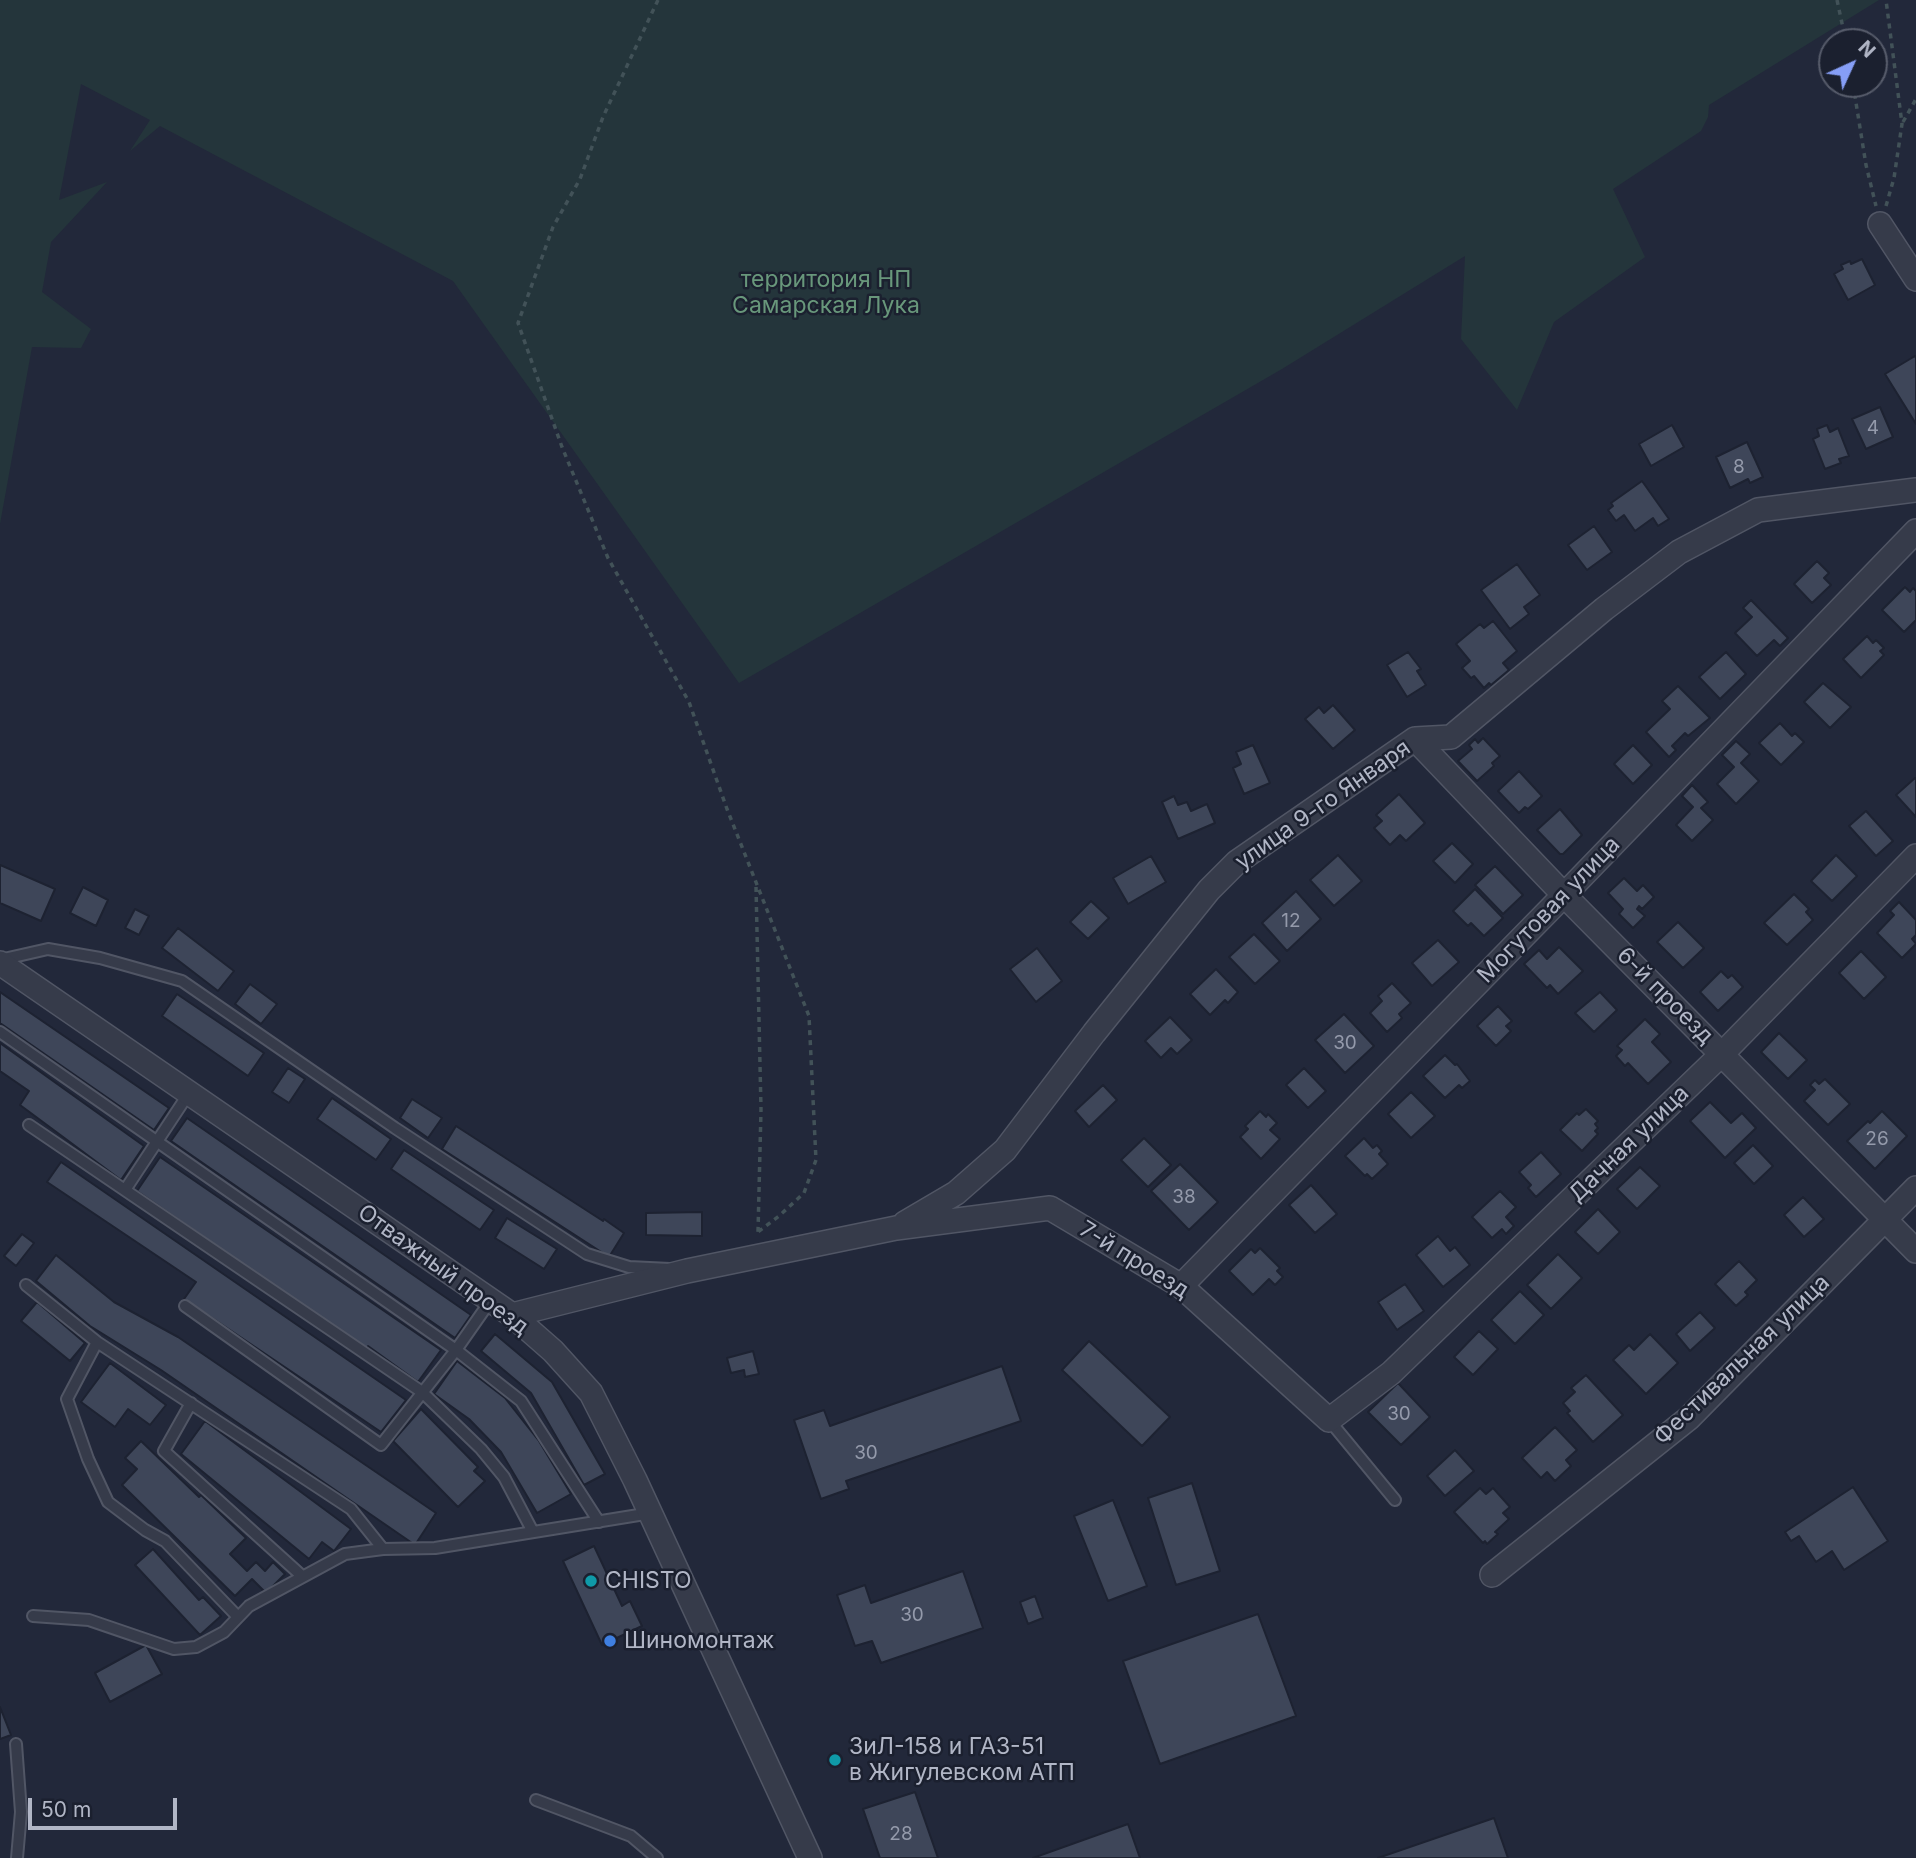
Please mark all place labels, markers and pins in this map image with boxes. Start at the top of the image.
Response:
place label: CHISTO [605,1567,692,1595]
marker: CHISTO [583,1573,599,1589]
place label: Шиномонтаж [624,1627,774,1655]
marker: Шиномонтаж [602,1633,618,1649]
place label: ЗиЛ-158 и ГАЗ-51 в Жигулевском АТП [849,1733,1075,1787]
marker: ЗиЛ-158 и ГАЗ-51 в Жигулевском АТП [827,1752,843,1768]

